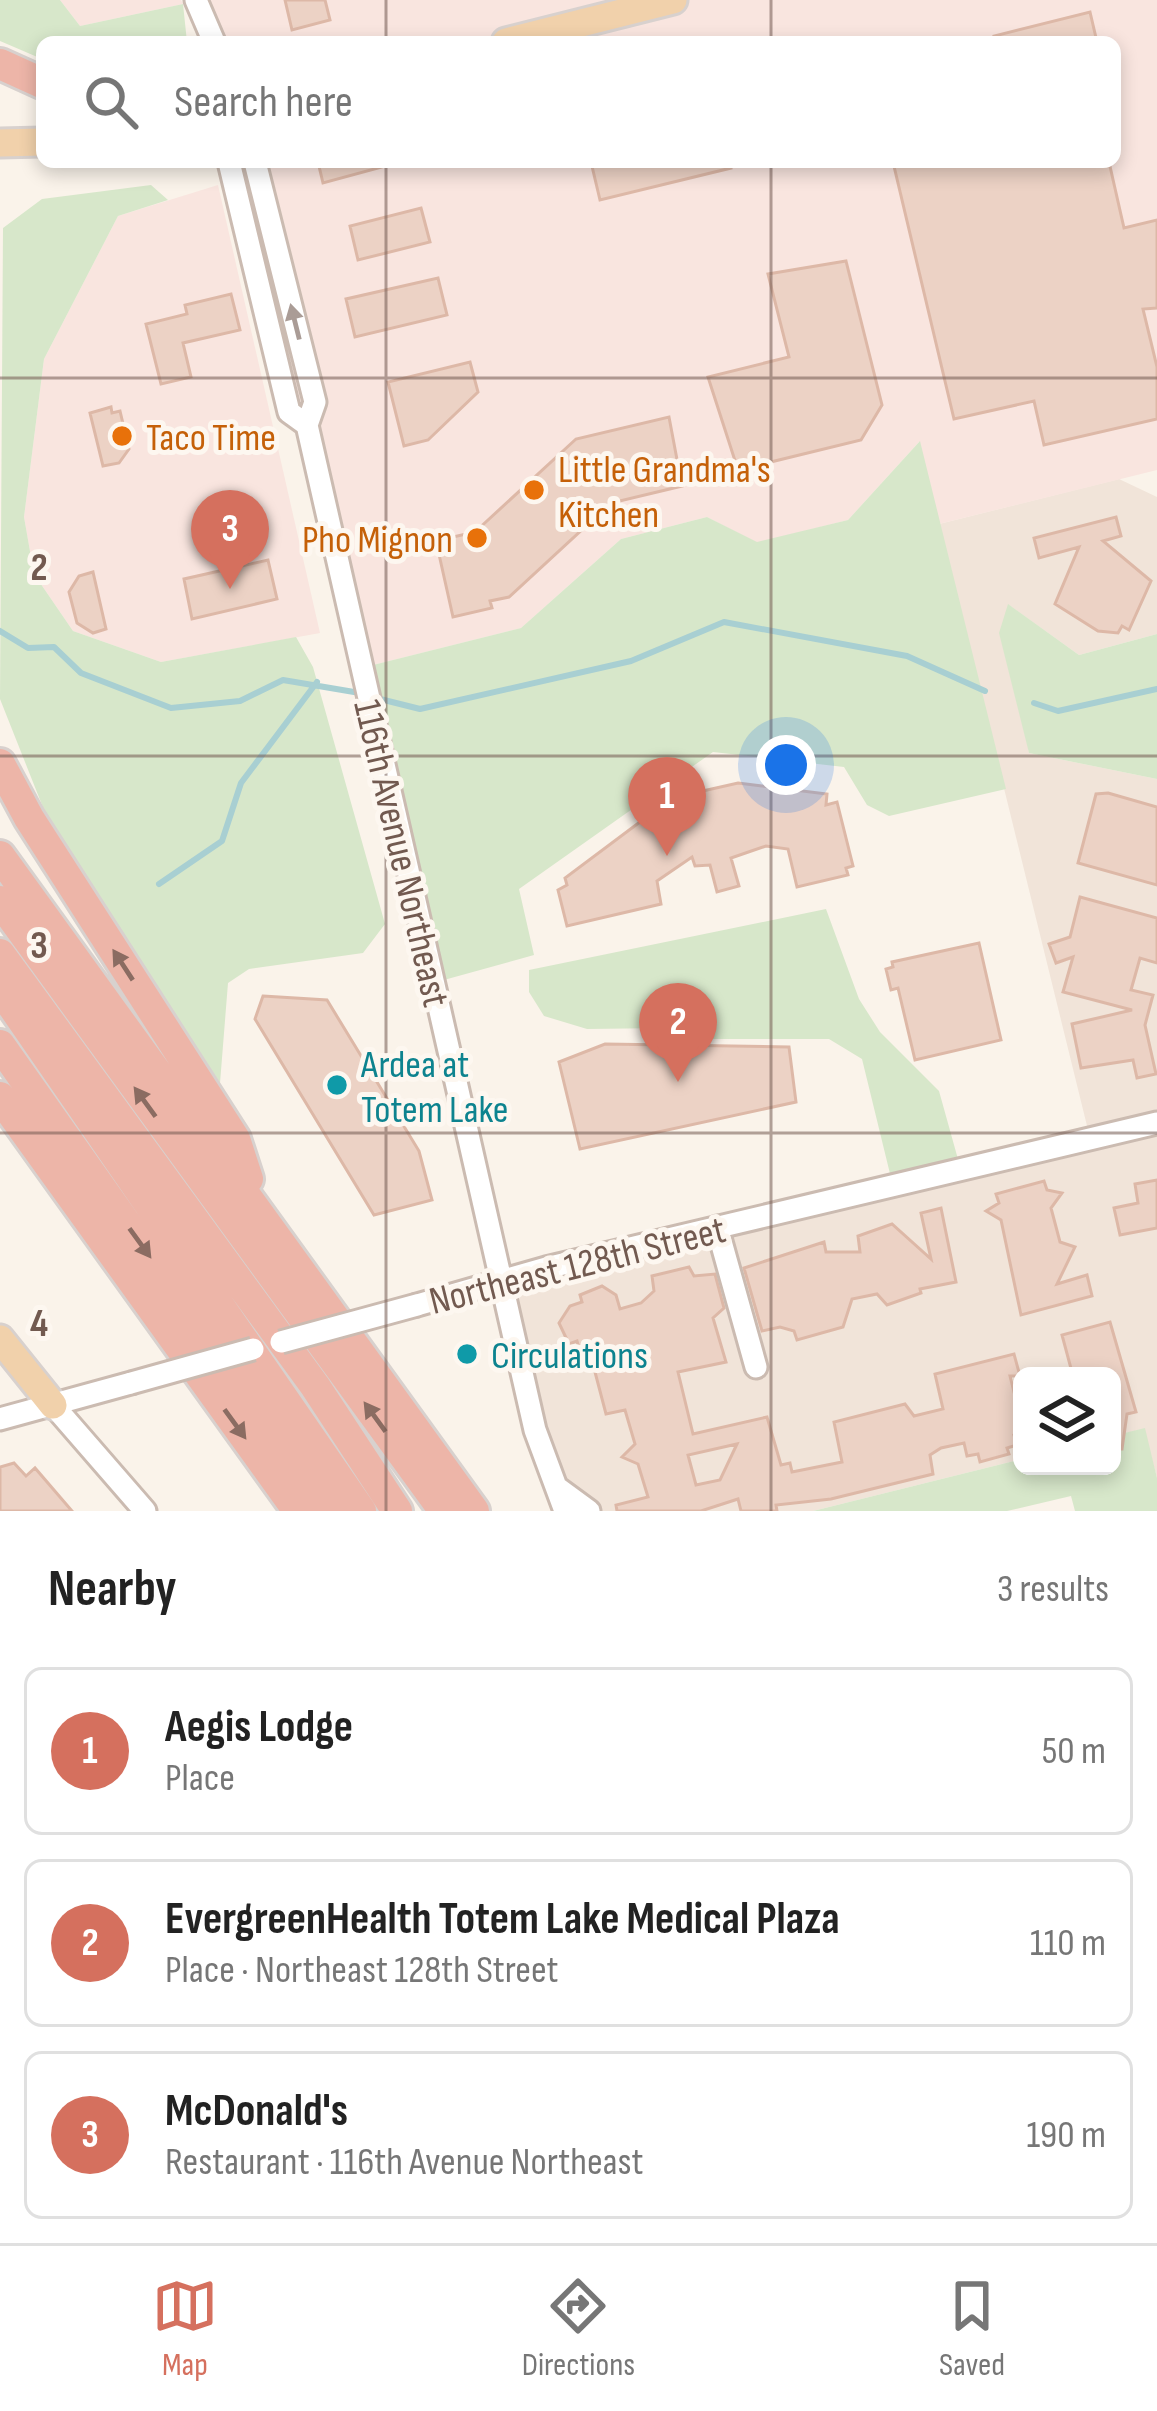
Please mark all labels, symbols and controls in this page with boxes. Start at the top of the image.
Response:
search box [36,36,1121,168]
icon: search [78,69,144,135]
text: Search here [174,75,353,130]
one-way arrow [285,303,304,340]
place label: Taco Time [146,415,276,462]
marker: Taco Time [109,423,135,449]
place label: Little Grandma's Kitchen [558,447,771,539]
marker: Little Grandma's Kitchen [521,477,547,503]
pin: 3 [191,490,269,589]
place label: Pho Mignon [302,517,453,564]
marker: Pho Mignon [464,525,490,551]
text: 2 [30,545,48,592]
street label: 116th Avenue Northeast [342,695,459,1012]
your location [756,735,816,795]
pin: 1 [628,757,706,856]
text: 3 [30,923,48,970]
one-way arrow [112,948,134,981]
pin: 2 [639,983,717,1082]
place label: Ardea at Totem Lake [360,1042,508,1134]
marker: Ardea at Totem Lake [324,1072,350,1098]
one-way arrow [134,1086,158,1117]
street label: Northeast 128th Street [425,1207,730,1326]
one-way arrow [128,1227,152,1259]
text: 4 [30,1301,48,1348]
place label: Circulations [491,1333,648,1380]
marker: Circulations [454,1341,480,1367]
map controls [1013,1367,1121,1475]
button: layers [1013,1367,1121,1475]
one-way arrow [363,1401,387,1433]
one-way arrow [223,1408,247,1440]
text: Nearby [48,1559,177,1620]
text: 3 results [997,1566,1109,1613]
text: Aegis Lodge [165,1700,353,1755]
text: 1 [82,1728,98,1775]
text: 50 m [1042,1728,1106,1775]
text: Place [165,1755,235,1802]
text: EvergreenHealth Totem Lake Medical Plaza [165,1892,840,1947]
text: 2 [81,1920,99,1967]
text: 110 m [1030,1920,1106,1967]
text: Place · Northeast 128th Street [165,1947,558,1994]
text: McDonald's [165,2084,348,2139]
text: 3 [81,2112,99,2159]
text: 190 m [1026,2112,1106,2159]
text: Restaurant · 116th Avenue Northeast [165,2139,644,2186]
tab: Map [152,2273,218,2385]
tab: Directions [522,2273,635,2385]
tab: Saved [939,2273,1005,2385]

